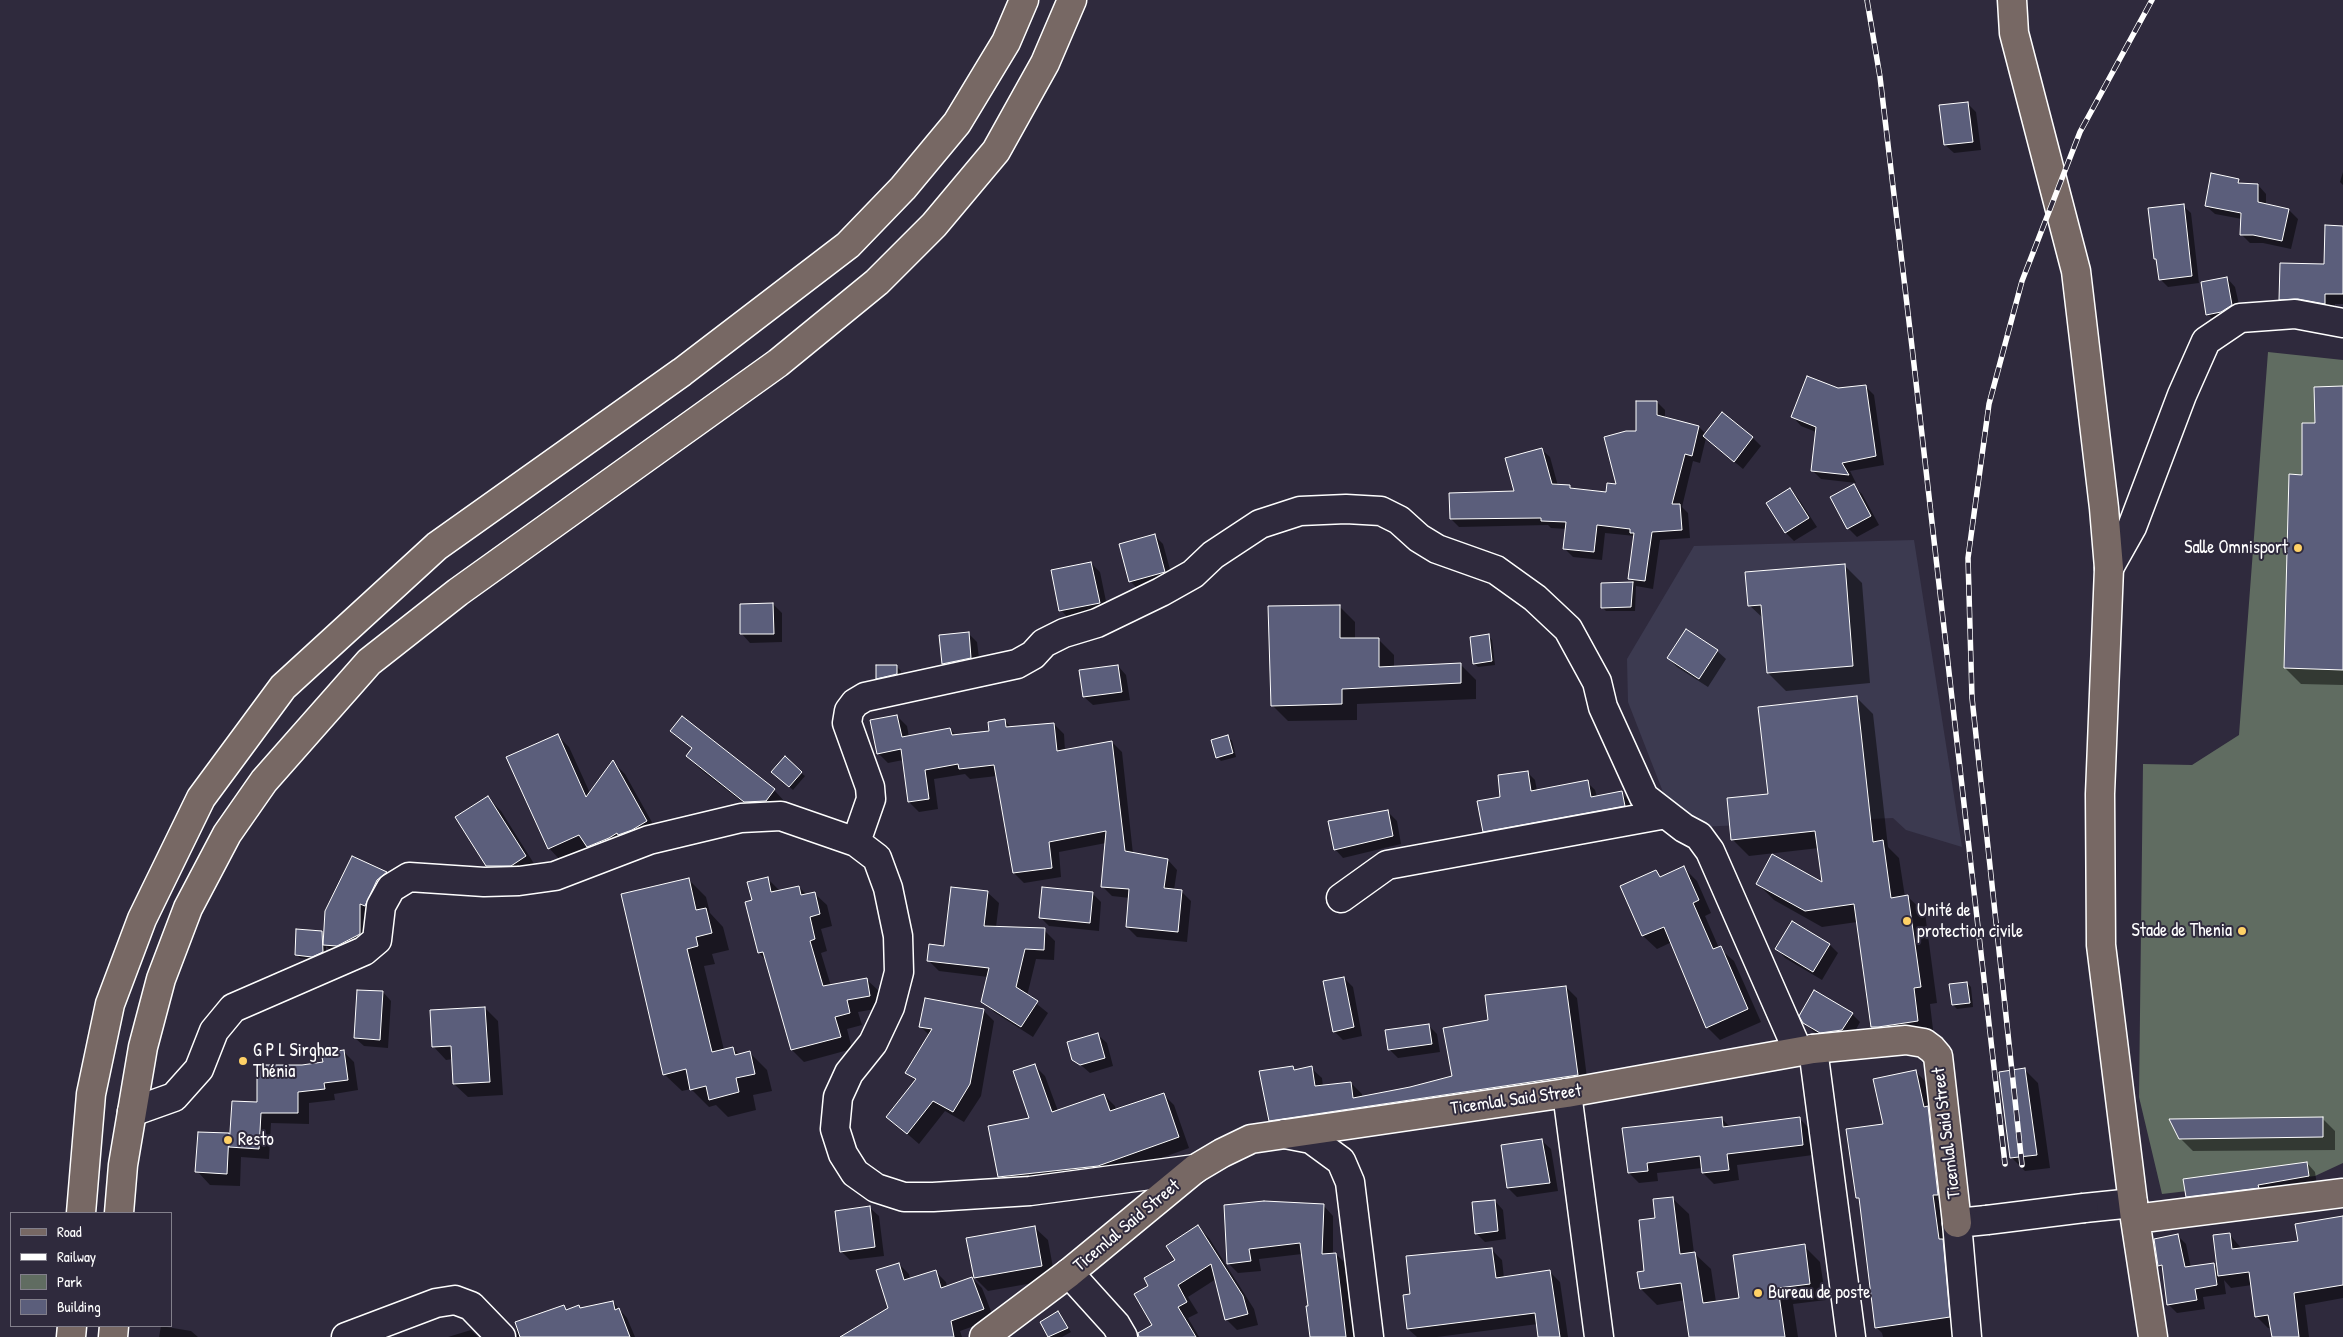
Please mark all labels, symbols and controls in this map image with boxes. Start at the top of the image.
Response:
place label: Salle Omnisport [2184,537,2288,559]
marker: Salle Omnisport [2292,542,2304,554]
place label: Unité de protection civile [1917,900,2023,942]
marker: Unité de protection civile [1901,915,1913,927]
place label: Stade de Thenia [2131,920,2232,942]
marker: Stade de Thenia [2236,925,2248,937]
place label: G P L Sirghaz Thénia [253,1040,339,1082]
marker: G P L Sirghaz Thénia [237,1055,249,1067]
street label: Ticemlal Said Street [1928,1066,1966,1200]
street label: Ticemlal Said Street [1449,1080,1583,1120]
place label: Resto [238,1129,274,1151]
marker: Resto [222,1134,234,1146]
street label: Ticemlal Said Street [1069,1175,1185,1277]
legend [10,1212,172,1327]
text: Road [57,1221,82,1242]
text: Railway [57,1246,96,1267]
text: Park [57,1271,82,1292]
place label: Bureau de poste [1768,1282,1870,1304]
marker: Bureau de poste [1752,1287,1764,1299]
text: Building [57,1296,101,1317]

